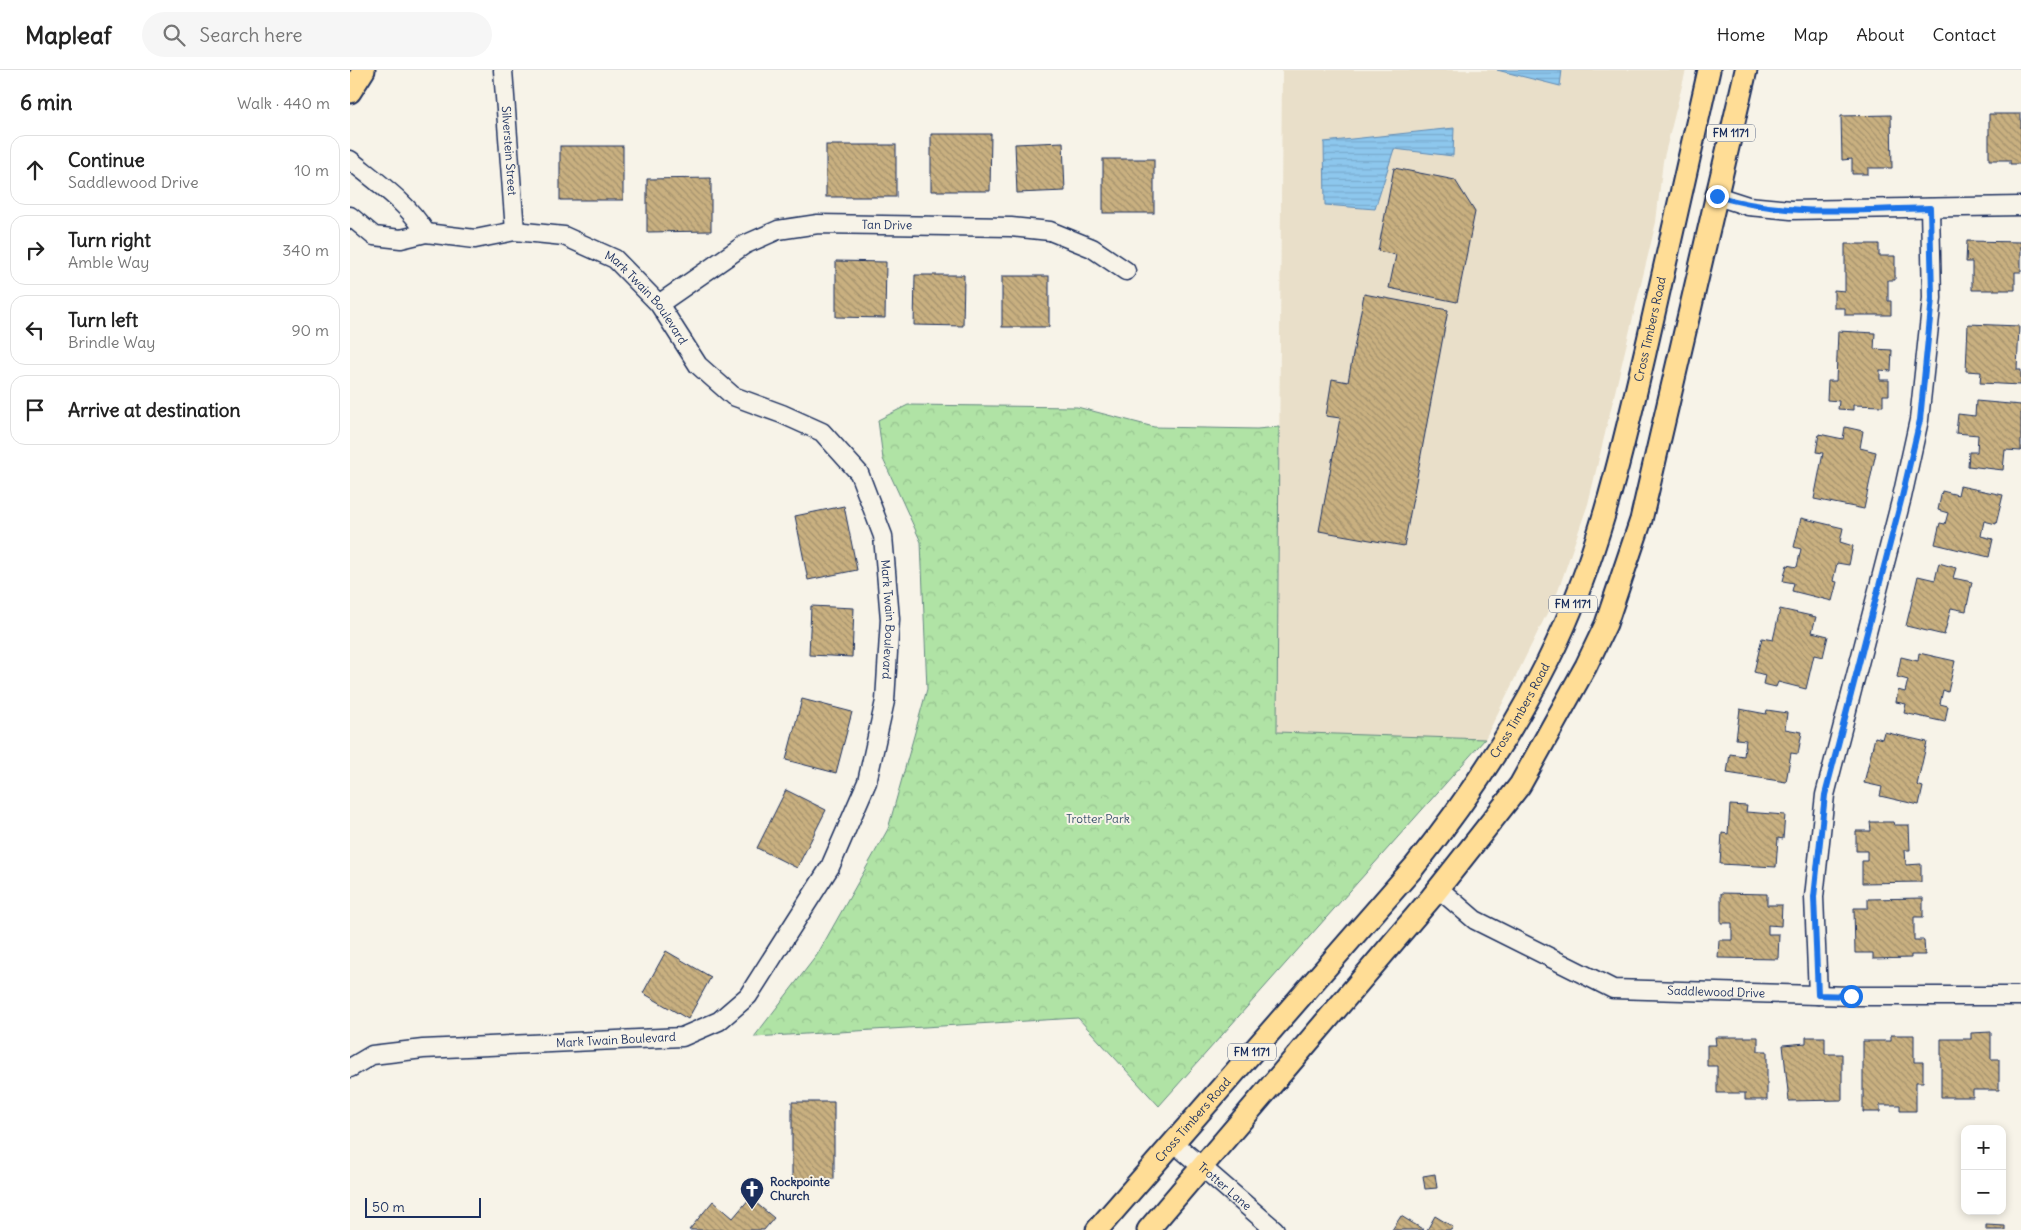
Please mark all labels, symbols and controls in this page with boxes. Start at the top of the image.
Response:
search box [142,12,492,57]
text: Mapleaf [25,20,112,50]
icon: search [160,21,188,49]
text: Search here [200,23,303,47]
text: Home [1717,23,1765,46]
text: Map [1793,23,1828,46]
text: About [1856,23,1904,46]
text: Contact [1932,23,1996,46]
text: 6 min [20,89,72,116]
text: Walk · 440 m [237,93,330,113]
street label: Silverstein Street [499,105,520,196]
road number: FM 1171 [1707,124,1755,142]
text: Continue [68,148,145,172]
icon: ahead [21,156,49,184]
text: 10 m [294,160,329,180]
text: Saddlewood Drive [68,172,199,192]
route end [1706,185,1729,208]
street label: Tan Drive [862,217,912,232]
text: Turn right [68,228,151,252]
icon: right [21,236,49,264]
text: 340 m [282,240,329,260]
street label: Mark Twain Boulevard [603,247,691,347]
text: Amble Way [68,252,149,272]
street label: Cross Timbers Road [1631,275,1669,383]
text: Turn left [68,308,138,332]
icon: left [21,316,49,344]
text: 90 m [291,320,329,340]
text: Brindle Way [68,332,155,352]
icon: arrive [21,396,49,424]
text: Arrive at destination [68,398,241,422]
street label: Mark Twain Boulevard [878,559,898,680]
road number: FM 1171 [1549,596,1597,612]
street label: Cross Timbers Road [1486,661,1553,761]
park label: Trotter Park [1066,811,1130,826]
street label: Saddlewood Drive [1667,983,1765,1000]
route start [1840,985,1863,1008]
street label: Mark Twain Boulevard [556,1029,676,1050]
road number: FM 1171 [1228,1044,1276,1060]
street label: Cross Timbers Road [1152,1074,1234,1165]
map controls [1961,1125,2006,1215]
button: + [1961,1125,2006,1170]
street label: Trotter Lane [1195,1159,1255,1213]
button: − [1961,1170,2006,1215]
place label: Rockpointe Church [770,1174,831,1203]
church icon: Rockpointe Church [739,1176,765,1210]
scale bar [365,1195,481,1218]
text: 50 m [372,1198,405,1216]

